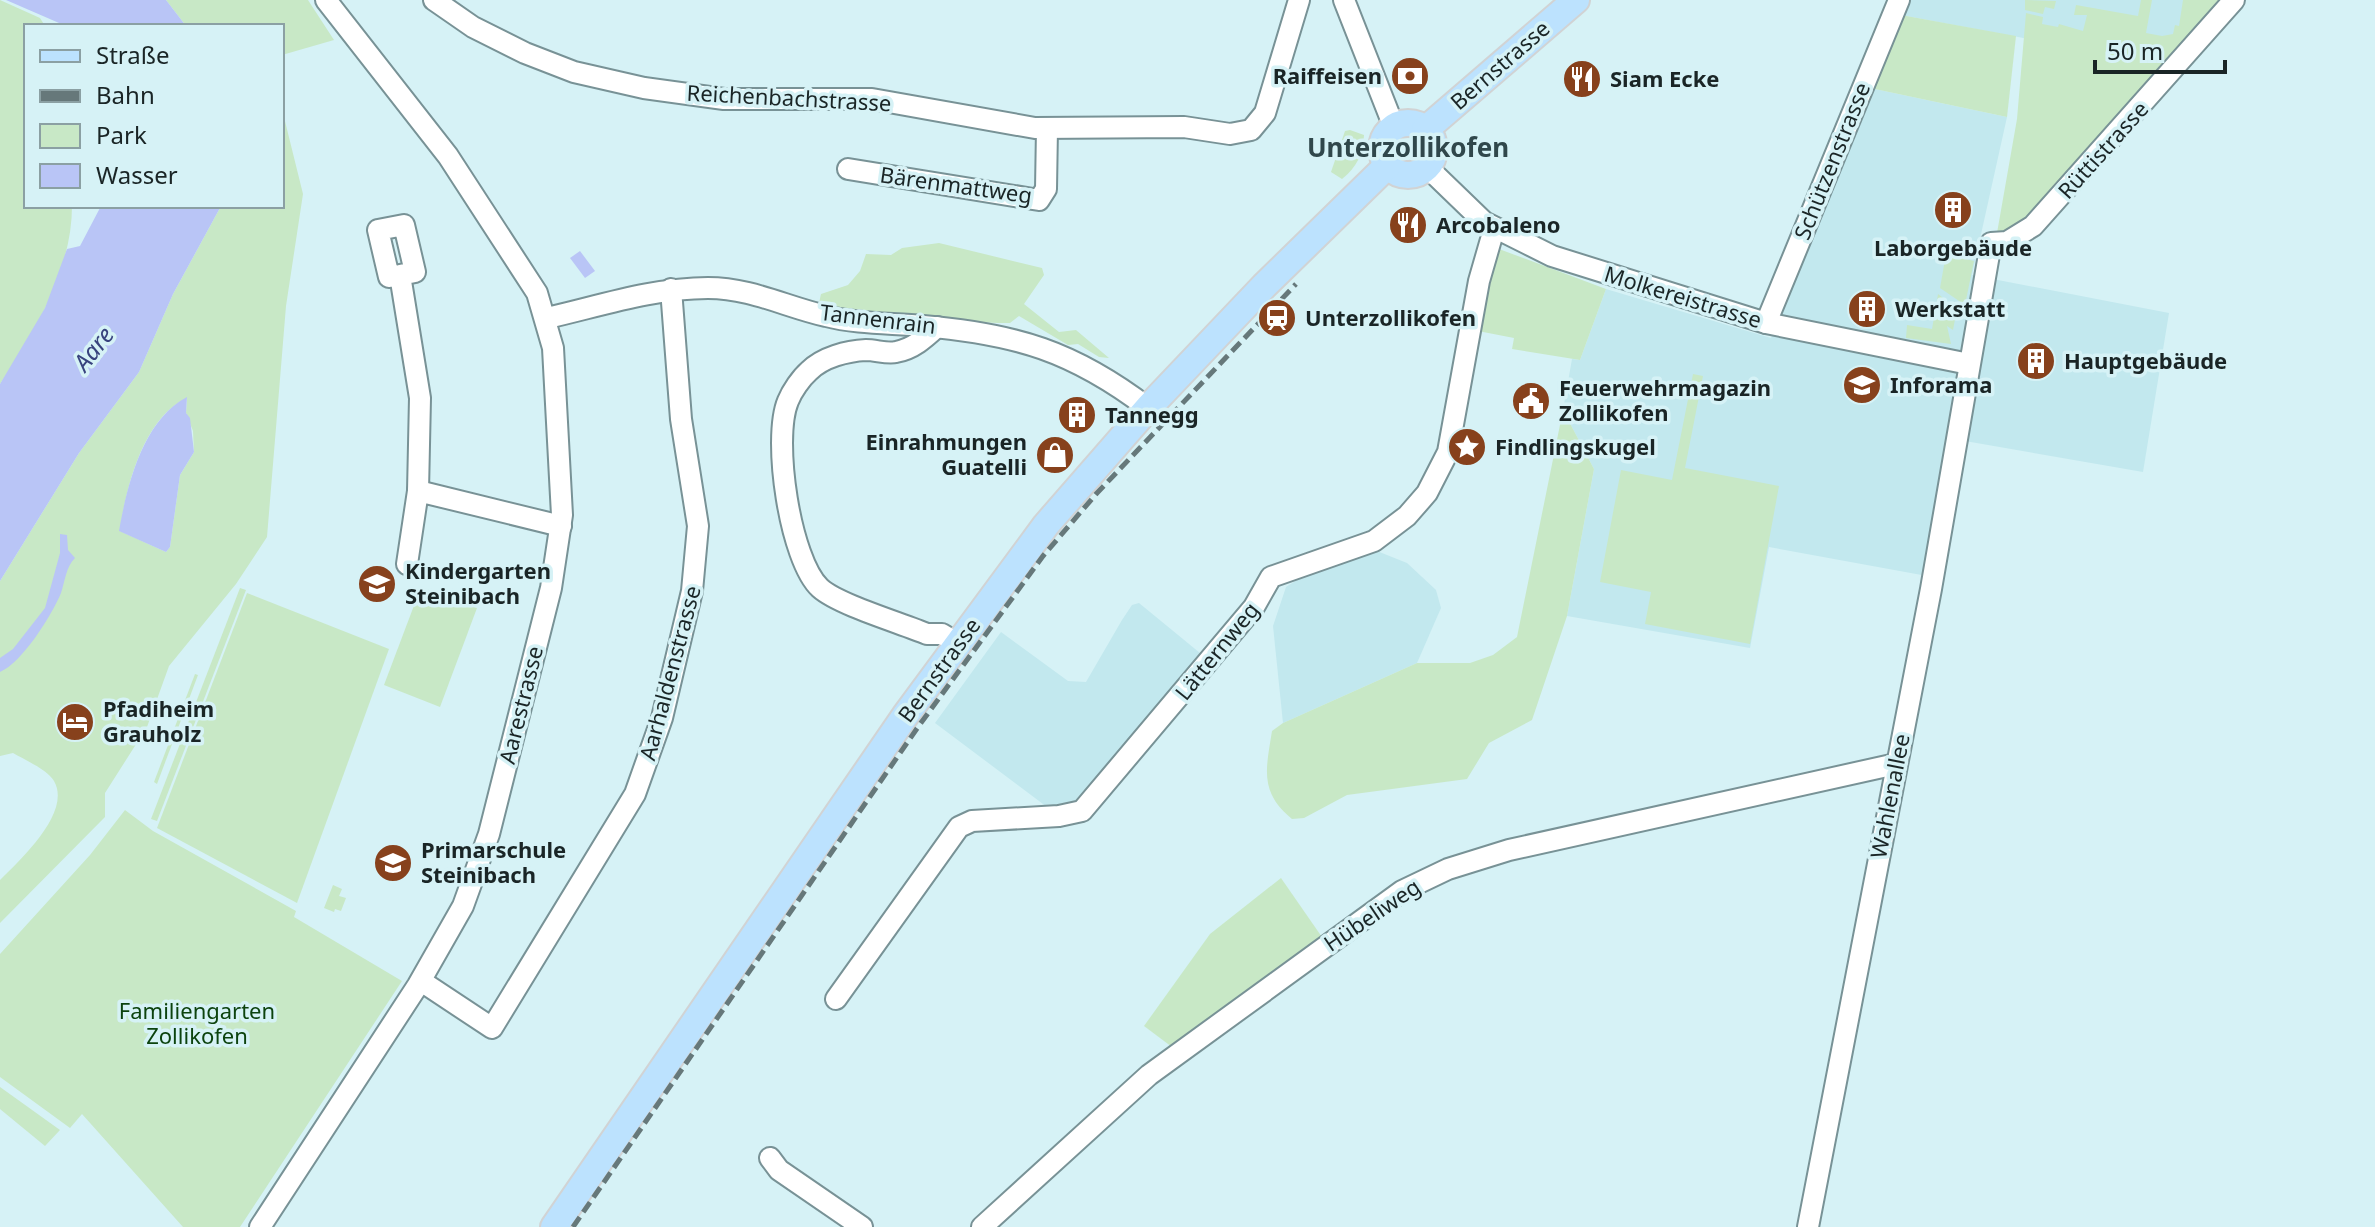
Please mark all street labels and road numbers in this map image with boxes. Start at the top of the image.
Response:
street label: Bernstrasse [1443,13,1555,116]
street label: Reichenbachstrasse [686,77,892,117]
street label: Schützenstrasse [1786,78,1876,244]
street label: Rüttistrasse [2050,94,2154,205]
street label: Bärenmattweg [878,158,1034,210]
street label: Molkereistrasse [1601,258,1766,334]
street label: Tannenrain [819,296,938,340]
street label: Aarhaldenstrasse [631,582,707,763]
street label: Lätternweg [1167,595,1265,706]
street label: Bernstrasse [890,611,986,728]
street label: Aarestrasse [491,643,549,767]
street label: Wahlenallee [1862,731,1916,861]
street label: Hübeliweg [1317,871,1426,957]

